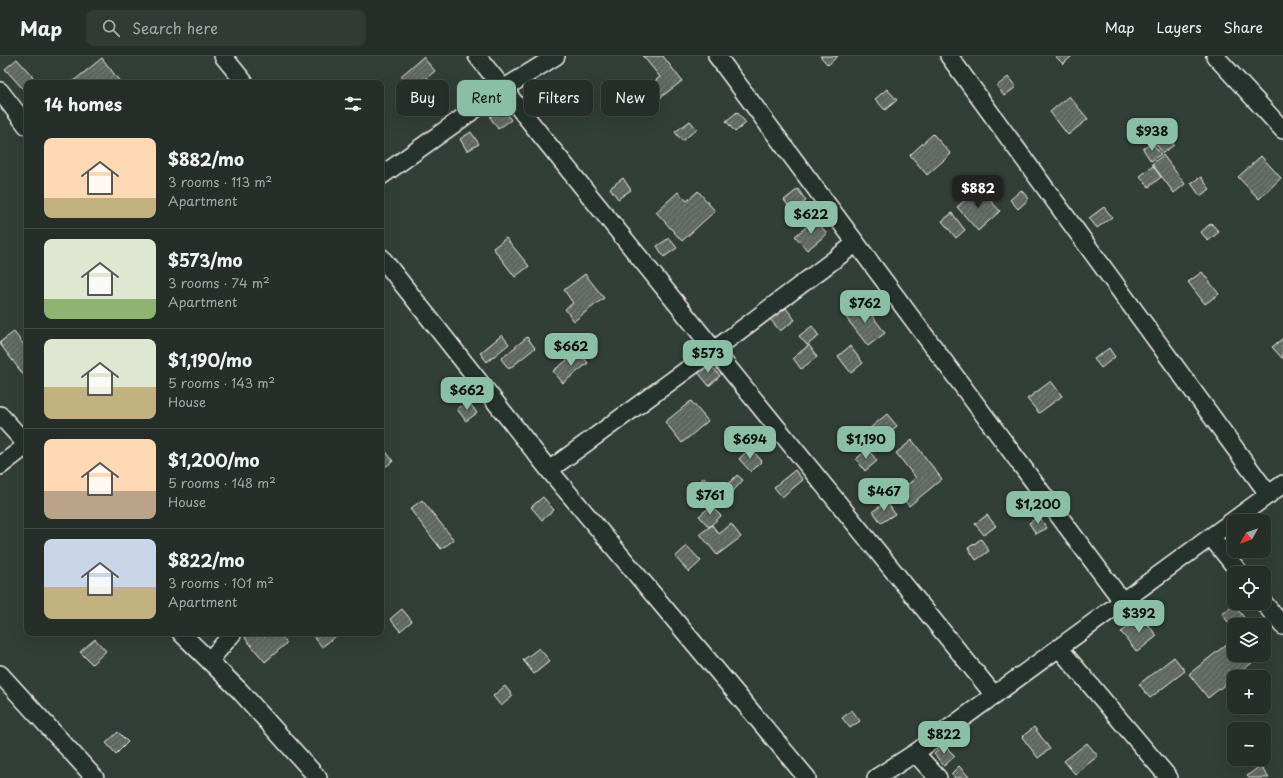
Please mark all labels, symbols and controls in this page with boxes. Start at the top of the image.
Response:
search box [86,10,366,46]
text: Map [20,14,62,42]
text: Search here [132,16,218,39]
icon: search [100,17,122,39]
text: Map [1105,17,1135,38]
text: Layers [1157,17,1202,38]
text: Share [1224,17,1263,38]
chip: Buy [396,80,449,116]
chip: Rent [457,80,516,116]
chip: Filters [524,80,593,116]
chip: New [601,80,659,116]
text: 14 homes [44,91,122,117]
icon: filters [342,93,364,115]
pin: $938 [1128,118,1176,152]
text: $938 [1136,121,1168,140]
text: $882/mo [168,146,244,172]
icon: home [76,154,124,202]
text: 3 rooms · 113 m² [168,172,272,191]
pin: $882 [954,175,1002,209]
text: $882 [961,178,995,197]
text: Apartment [168,191,237,210]
pin: $622 [787,201,835,235]
text: $622 [794,204,828,223]
text: $573/mo [168,247,243,273]
icon: home [76,255,124,303]
text: 3 rooms · 74 m² [168,273,270,292]
pin: $762 [841,290,889,324]
text: Apartment [168,292,237,311]
text: $762 [849,293,881,312]
pin: $662 [547,333,595,367]
text: $662 [554,336,588,355]
pin: $573 [684,340,732,374]
text: $573 [692,343,724,362]
text: $1,190/mo [168,347,252,373]
icon: home [76,355,124,403]
text: 5 rooms · 143 m² [168,373,275,392]
pin: $662 [443,377,491,411]
text: $662 [450,380,484,399]
text: House [168,392,206,411]
pin: $694 [726,426,774,460]
pin: $1,190 [833,426,899,460]
text: $694 [733,429,767,448]
text: $1,190 [846,429,886,448]
text: $1,200/mo [168,447,260,473]
icon: home [76,455,124,503]
text: 5 rooms · 148 m² [168,473,276,492]
pin: $467 [860,478,908,512]
text: $467 [867,481,901,500]
pin: $761 [686,482,734,516]
text: $761 [696,485,724,504]
pin: $1,200 [1005,491,1071,525]
text: House [168,492,206,511]
text: $1,200 [1015,494,1061,513]
north arrow [1227,514,1271,558]
map controls [1227,514,1271,766]
text: $822/mo [168,547,245,573]
icon: home [76,555,124,603]
button: locate [1227,566,1271,610]
text: 3 rooms · 101 m² [168,573,274,592]
text: Apartment [168,592,237,611]
pin: $392 [1115,600,1163,634]
text: $392 [1122,603,1156,622]
button: layers [1227,618,1271,662]
button: + [1227,670,1271,714]
pin: $822 [920,721,968,755]
button: − [1227,722,1271,766]
text: $822 [927,724,961,743]

